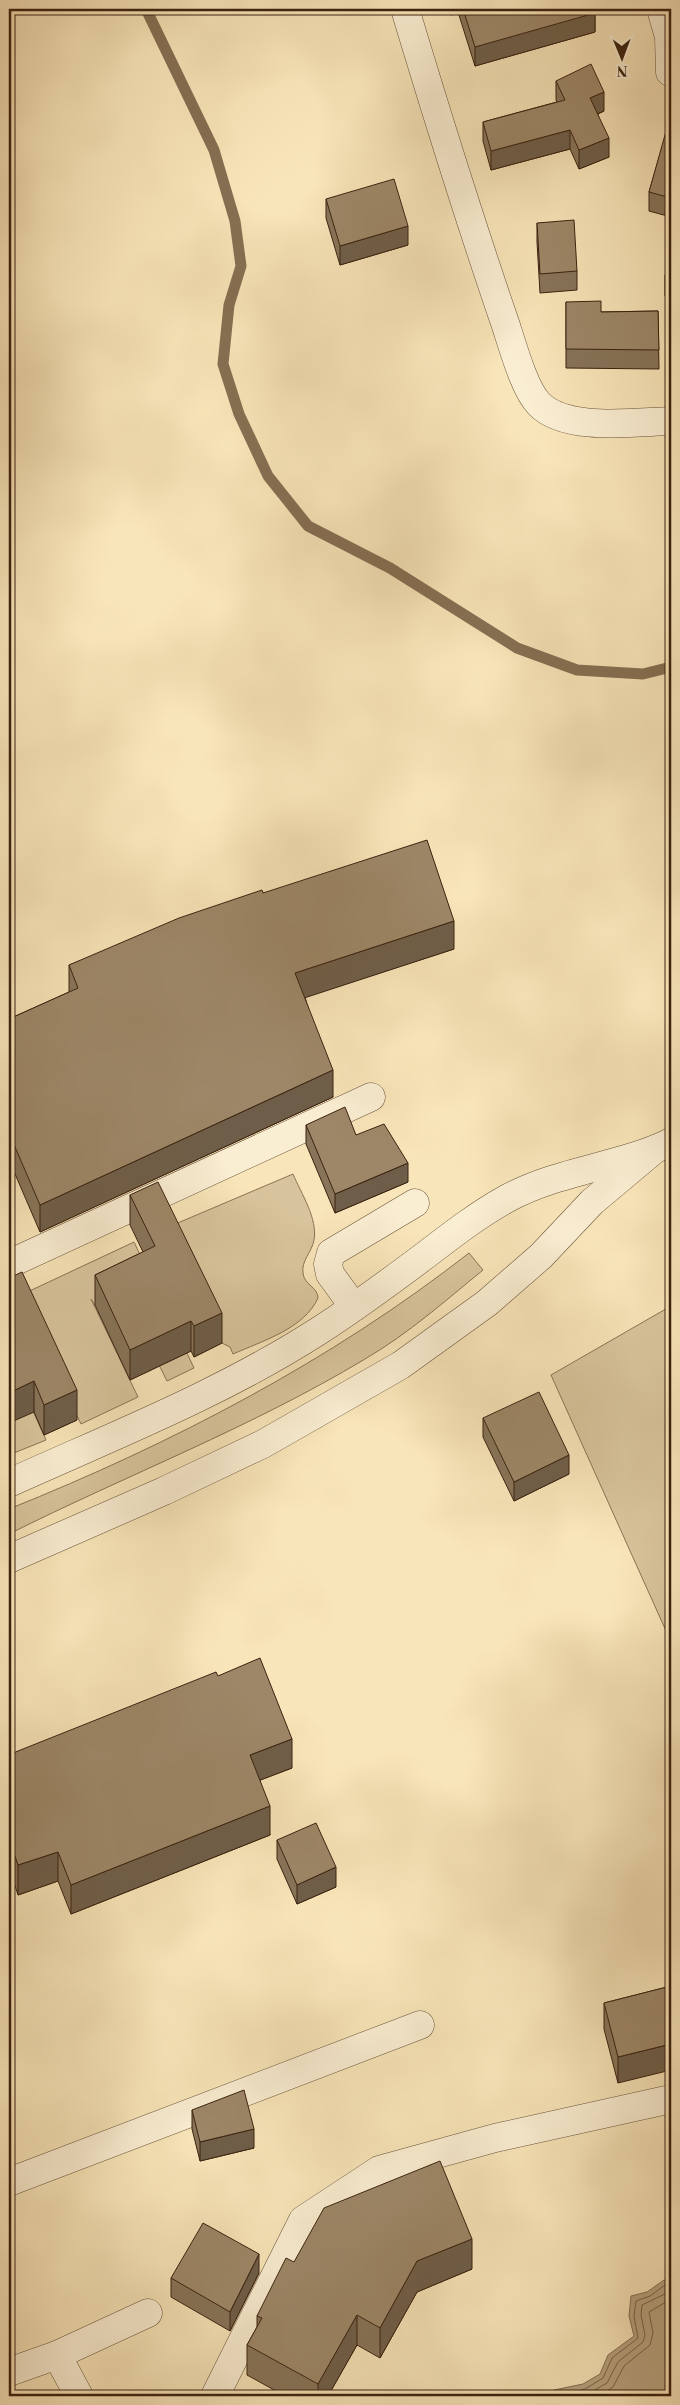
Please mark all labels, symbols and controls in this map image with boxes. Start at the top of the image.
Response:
north arrow [598,32,648,82]
text: N [617,61,628,79]

